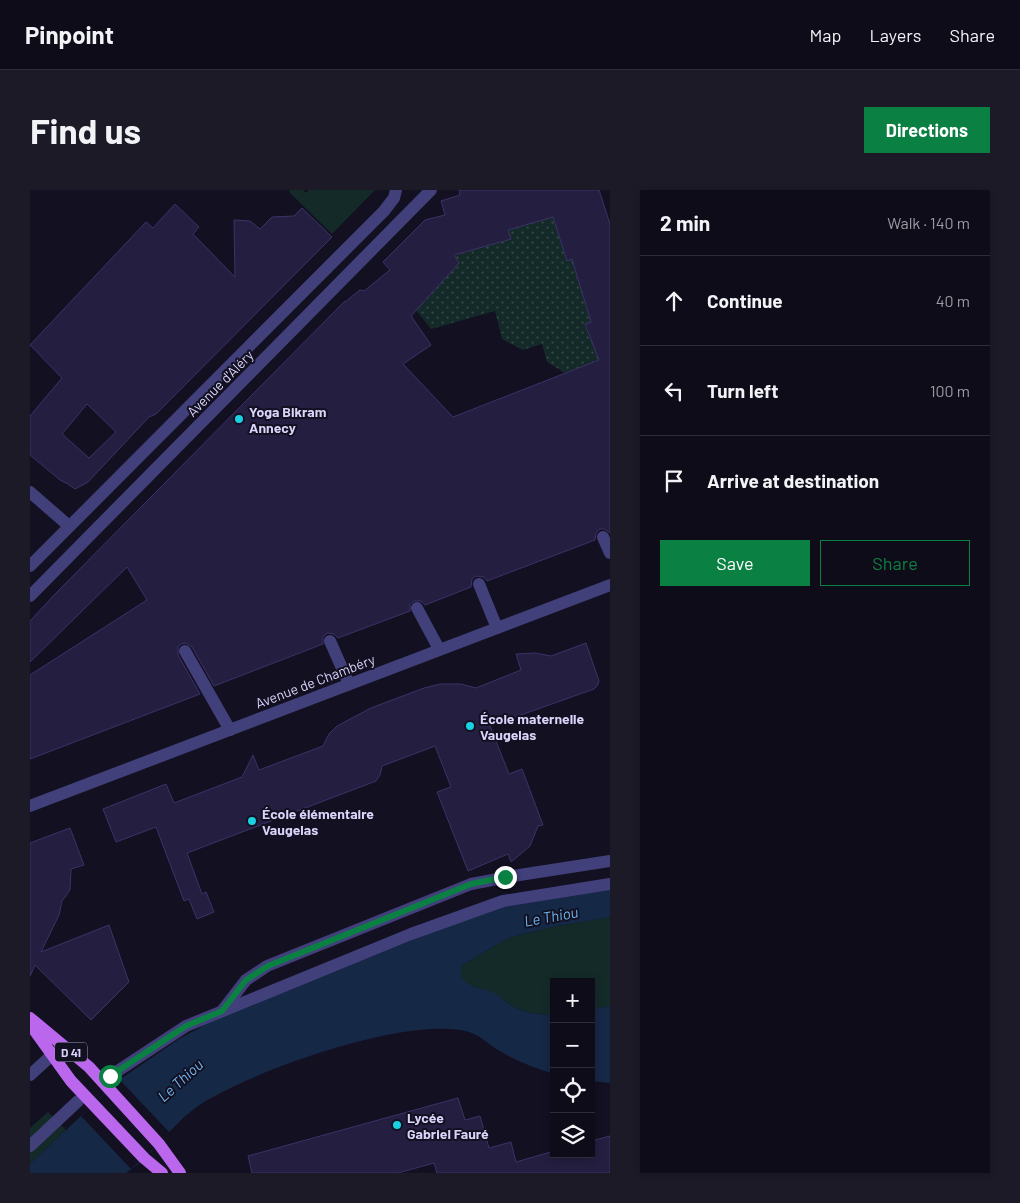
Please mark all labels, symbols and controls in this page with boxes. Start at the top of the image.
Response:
text: Pinpoint [25,20,114,49]
text: Map [809,24,841,46]
text: Layers [869,24,922,46]
text: Share [950,24,995,46]
button: Directions [864,107,990,153]
text: Find us [30,109,141,151]
text: 2 min [660,210,710,235]
text: Walk · 140 m [887,213,970,232]
icon: ahead [660,287,688,315]
text: Continue [707,289,783,312]
text: 40 m [936,291,970,310]
street label: Avenue d'Aléry [183,346,257,420]
icon: left [660,377,688,405]
text: Turn left [707,379,778,402]
text: 100 m [930,381,970,400]
place label: Yoga Bikram Annecy [249,403,327,436]
marker: Yoga Bikram Annecy [233,413,245,425]
icon: arrive [660,467,688,495]
text: Arrive at destination [707,469,879,492]
button: Save [660,540,810,586]
button: Share [820,540,970,586]
street label: Avenue de Chambéry [253,650,378,712]
place label: École maternelle Vaugelas [480,710,585,743]
marker: École maternelle Vaugelas [464,720,476,732]
place label: École élémentaire Vaugelas [262,805,374,838]
marker: École élémentaire Vaugelas [246,815,258,827]
route end [494,866,517,889]
water label: Le Thiou [523,902,580,930]
map controls [550,978,595,1158]
button: + [550,978,595,1023]
button: − [550,1023,595,1068]
road number: D 41 [55,1042,87,1062]
water label: Le Thiou [154,1055,206,1105]
route start [99,1065,122,1088]
button: locate [550,1068,595,1113]
place label: Lycée Gabriel Fauré [407,1109,489,1142]
button: layers [550,1113,595,1158]
marker: Lycée Gabriel Fauré [391,1119,403,1131]

